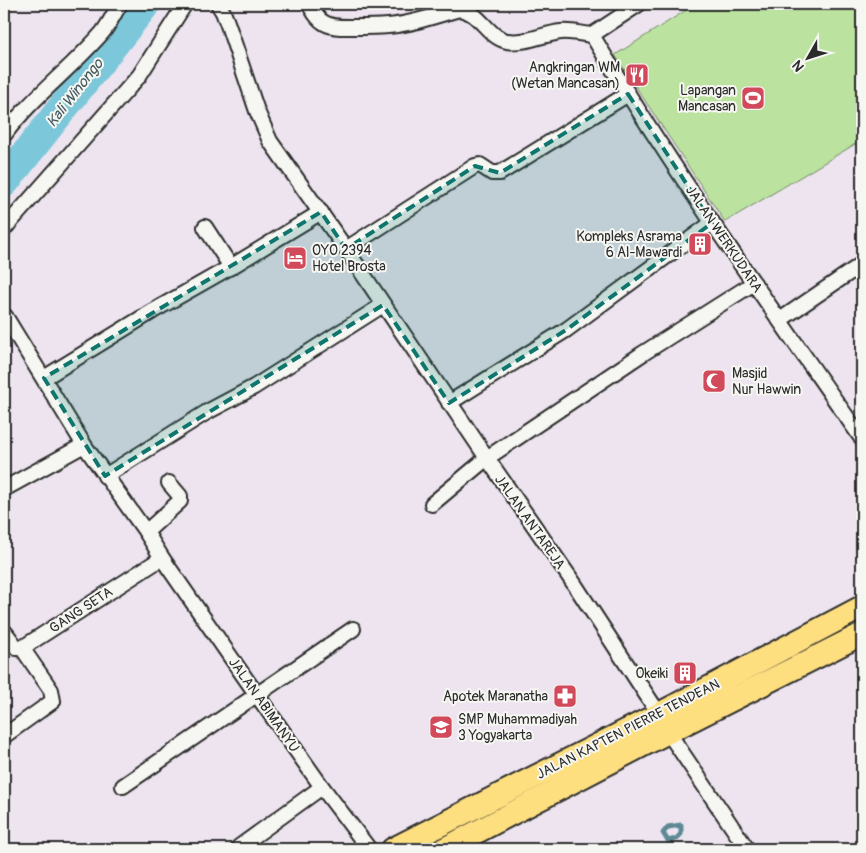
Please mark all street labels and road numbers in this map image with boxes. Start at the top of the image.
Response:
street label: JALAN WERKUDARA [682,182,766,296]
street label: JALAN ANTAREJA [491,471,569,573]
street label: GANG SETA [46,583,116,637]
street label: JALAN ABIMANYU [225,654,303,756]
street label: JALAN KAPTEN PIERRE TENDEAN [534,675,722,783]

